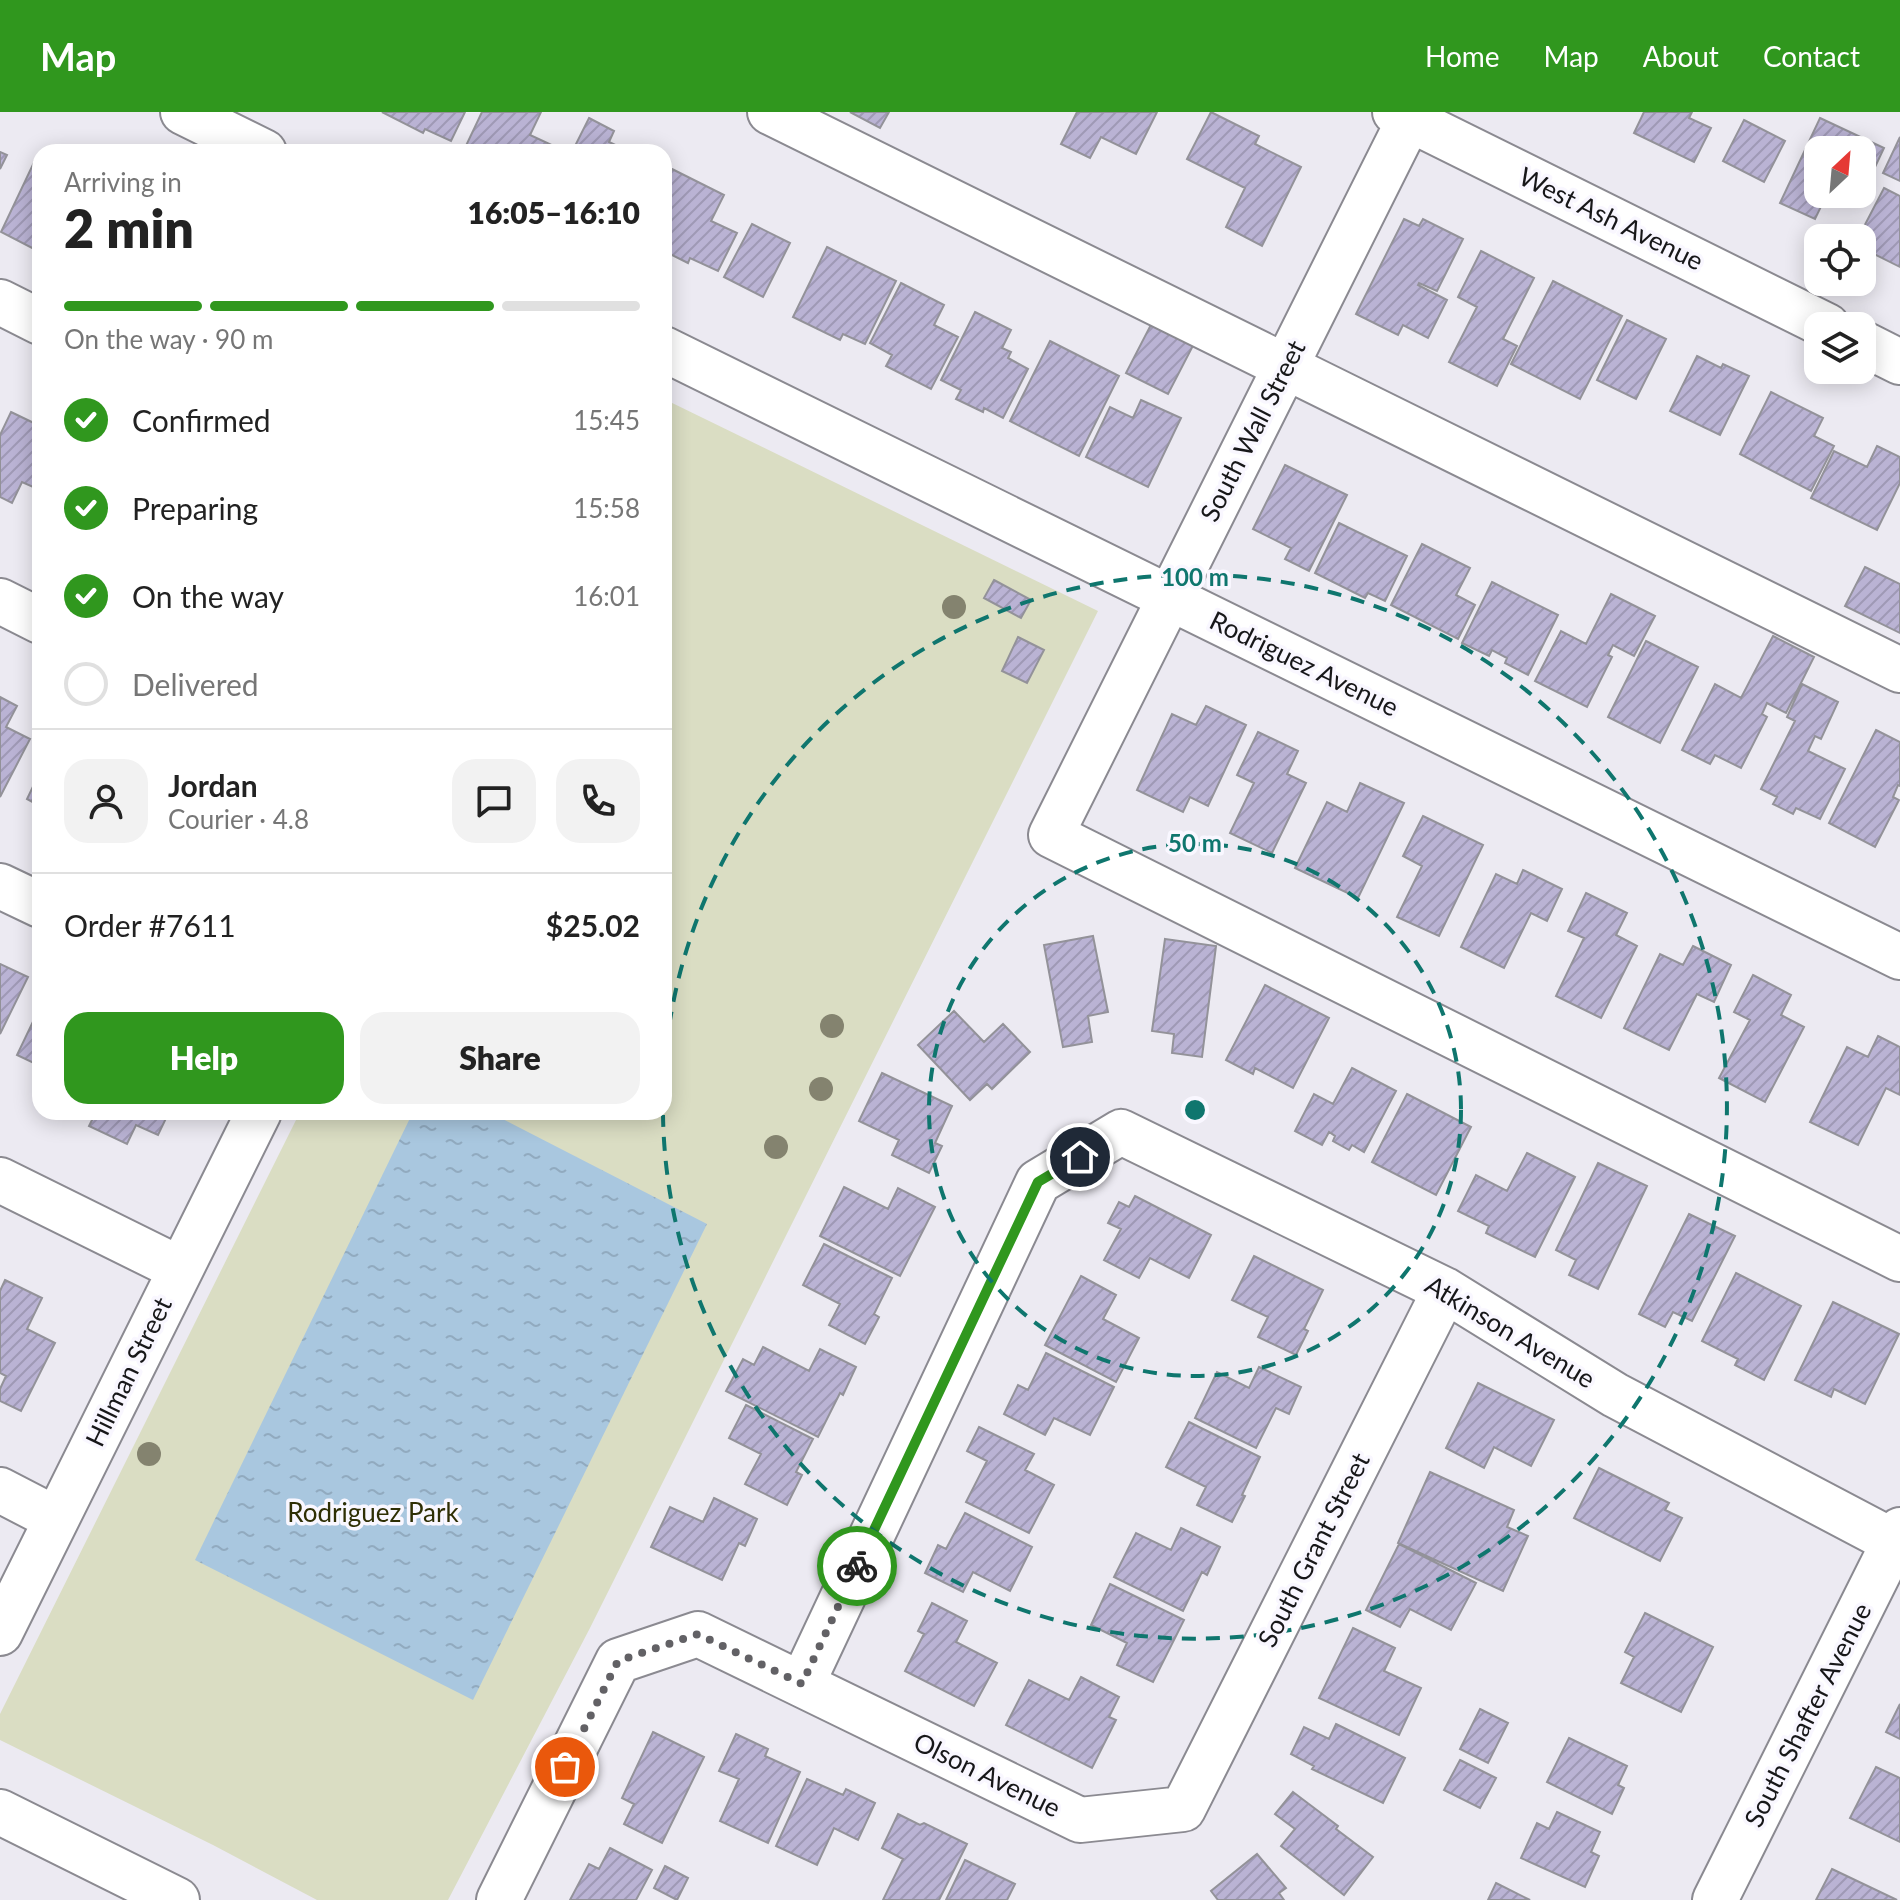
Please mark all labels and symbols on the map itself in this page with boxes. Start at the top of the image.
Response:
north arrow [1804,136,1876,208]
street label: West Ash Avenue [1514,160,1709,276]
street label: South Wall Street [1193,334,1312,527]
text: 100 m [1161,562,1229,591]
street label: Rodriguez Avenue [1205,604,1404,723]
text: 50 m [1168,828,1222,857]
centre of rings [1181,1096,1209,1124]
pin [1046,1123,1114,1191]
street label: Atkinson Avenue [1420,1268,1601,1394]
street label: Hillman Street [78,1291,178,1451]
street label: South Grant Street [1250,1447,1376,1652]
park label: Rodriguez Park [287,1496,459,1528]
courier [817,1526,897,1606]
street label: South Shafter Avenue [1737,1597,1877,1832]
street label: Olson Avenue [909,1725,1066,1823]
pin [531,1733,599,1801]

